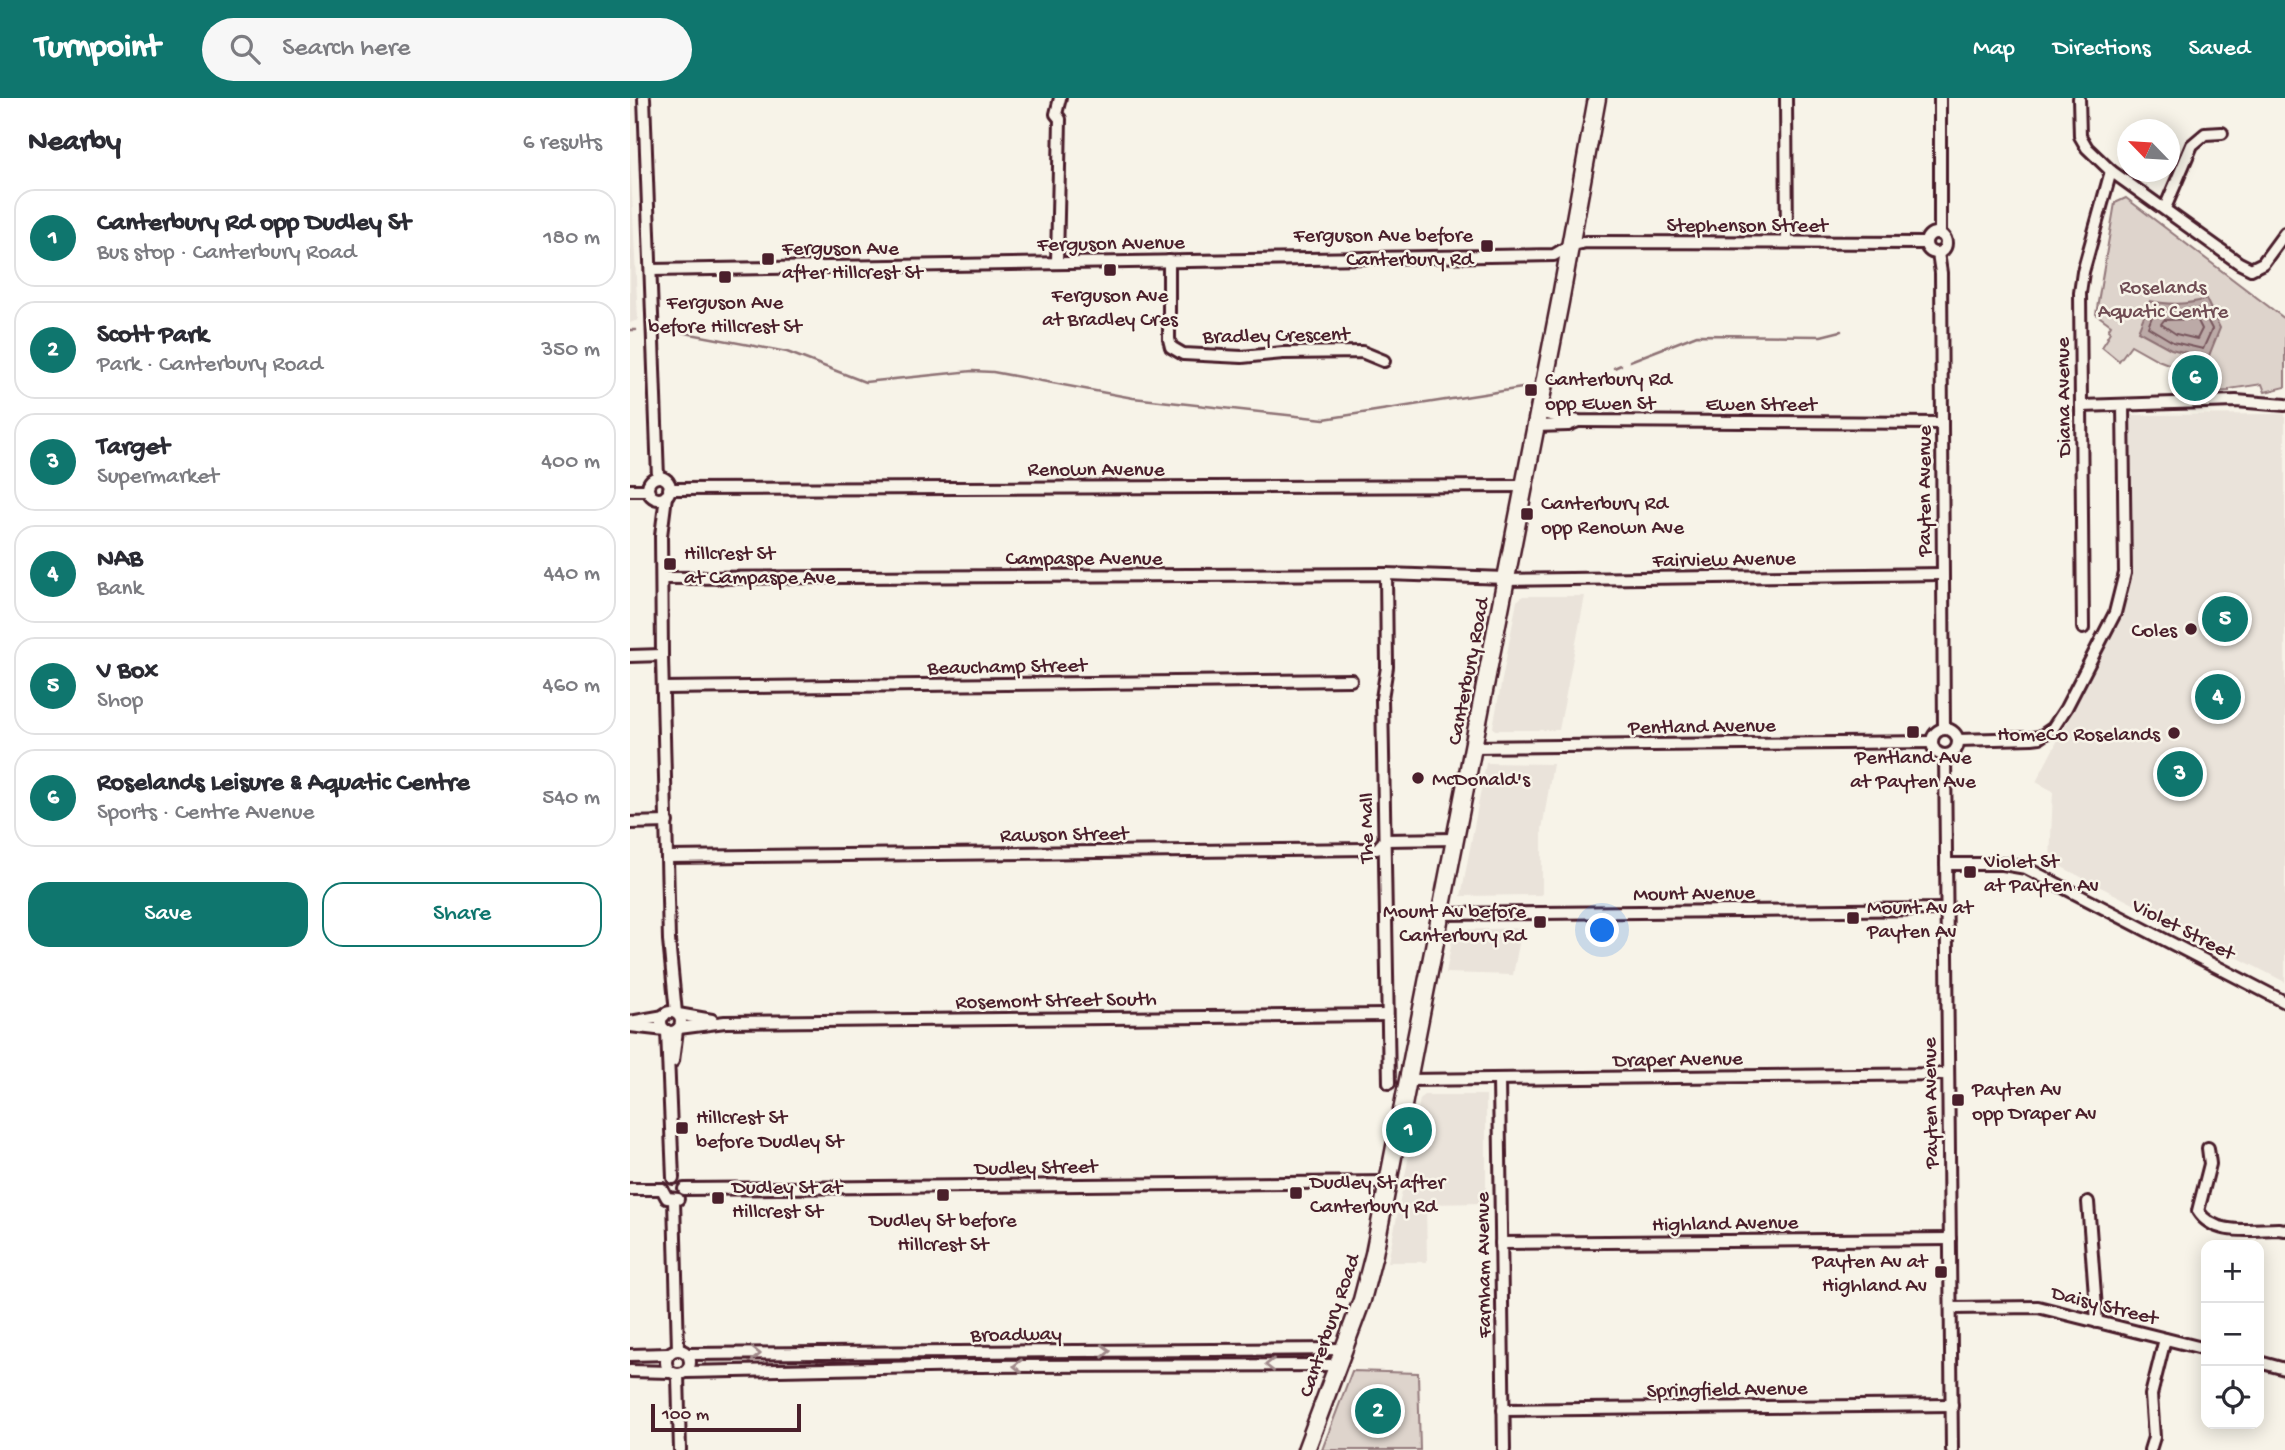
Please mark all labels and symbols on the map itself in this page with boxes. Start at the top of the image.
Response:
north arrow [2117,119,2180,182]
street label: Stephenson Street [1666,215,1830,240]
place label: Ferguson Ave before Canterbury Rd [1293,225,1475,274]
street label: Ferguson Avenue [1036,232,1186,259]
place label: Ferguson Ave after Hillcrest St [781,238,925,287]
marker: Ferguson Ave before Canterbury Rd [1479,238,1495,254]
marker: Ferguson Ave after Hillcrest St [760,251,776,267]
marker: Ferguson Ave at Bradley Cres [1102,262,1118,278]
marker: Ferguson Ave before Hillcrest St [717,269,733,285]
park label: Roselands Aquatic Centre [2098,277,2230,326]
place label: Ferguson Ave at Bradley Cres [1042,285,1179,334]
place label: Ferguson Ave before Hillcrest St [648,292,804,341]
street label: Bradley Crescent [1201,324,1352,351]
street label: Diana Avenue [2052,336,2079,459]
pin: 6 [2172,352,2218,404]
place label: Canterbury Rd opp Ewen St [1545,369,1674,418]
marker: Canterbury Rd opp Ewen St [1523,382,1539,398]
street label: Ewen Street [1705,394,1819,419]
street label: Payten Avenue [1914,424,1939,558]
street label: Renown Avenue [1027,459,1166,484]
place label: Canterbury Rd opp Renown Ave [1541,493,1685,542]
marker: Canterbury Rd opp Renown Ave [1519,506,1535,522]
place label: Hillcrest St at Campaspe Ave [684,543,837,592]
street label: Campaspe Avenue [1006,548,1164,573]
street label: Fairview Avenue [1651,548,1797,575]
marker: Hillcrest St at Campaspe Ave [662,556,678,572]
pin: 5 [2202,593,2248,645]
street label: Canterbury Road [1444,594,1497,747]
place label: Coles [2132,620,2178,645]
marker: Coles [2183,621,2199,637]
street label: Beauchamp Street [926,655,1089,682]
pin: 4 [2195,671,2241,723]
street label: Pentland Avenue [1627,715,1777,742]
marker: Pentland Ave at Payten Ave [1905,724,1921,740]
place label: HomeCo Roselands [1997,724,2161,749]
marker: HomeCo Roselands [2166,725,2182,741]
place label: Pentland Ave at Payten Ave [1850,747,1977,796]
pin: 3 [2157,748,2203,800]
place label: McDonald's [1432,769,1531,794]
marker: McDonald's [1410,770,1426,786]
street label: The Mall [1356,793,1381,864]
street label: Rawson Street [1000,823,1131,850]
place label: Violet St at Payten Av [1983,851,2099,900]
marker: Violet St at Payten Av [1962,864,1978,880]
street label: Mount Avenue [1633,882,1756,909]
street label: Violet Street [2126,894,2240,969]
place label: Mount Av at Payten Av [1866,897,1975,946]
place label: Mount Av before Canterbury Rd [1383,901,1528,950]
marker: Mount Av at Payten Av [1845,910,1861,926]
your location [1585,913,1619,947]
marker: Mount Av before Canterbury Rd [1532,914,1548,930]
street label: Rosemont Street South [955,988,1157,1017]
street label: Payten Avenue [1919,1036,1946,1170]
street label: Draper Avenue [1611,1048,1744,1075]
place label: Payten Av opp Draper Av [1971,1079,2097,1128]
marker: Payten Av opp Draper Av [1950,1092,1966,1108]
pin: 1 [1386,1104,1432,1156]
place label: Hillcrest St before Dudley St [696,1107,846,1156]
marker: Hillcrest St before Dudley St [674,1120,690,1136]
street label: Dudley Street [973,1156,1100,1183]
place label: Dudley St after Canterbury Rd [1308,1172,1446,1221]
place label: Dudley St at Hillcrest St [730,1177,845,1226]
marker: Dudley St after Canterbury Rd [1288,1185,1304,1201]
marker: Dudley St before Hillcrest St [935,1187,951,1203]
marker: Dudley St at Hillcrest St [710,1190,726,1206]
street label: Farnham Avenue [1472,1191,1499,1339]
place label: Dudley St before Hillcrest St [867,1210,1018,1259]
street label: Highland Avenue [1652,1212,1800,1239]
street label: Canterbury Road [1295,1250,1368,1401]
place label: Payten Av at Highland Av [1811,1251,1929,1300]
marker: Payten Av at Highland Av [1933,1264,1949,1280]
street label: Daisy Street [2046,1282,2162,1333]
street label: Broadway [969,1323,1062,1350]
one-way arrow [1102,1343,1112,1359]
one-way arrow [752,1346,762,1362]
one-way arrow [1264,1357,1275,1373]
one-way arrow [1012,1358,1023,1374]
street label: Springfield Avenue [1646,1378,1809,1405]
pin: 2 [1355,1385,1401,1437]
scale bar [651,1401,802,1433]

